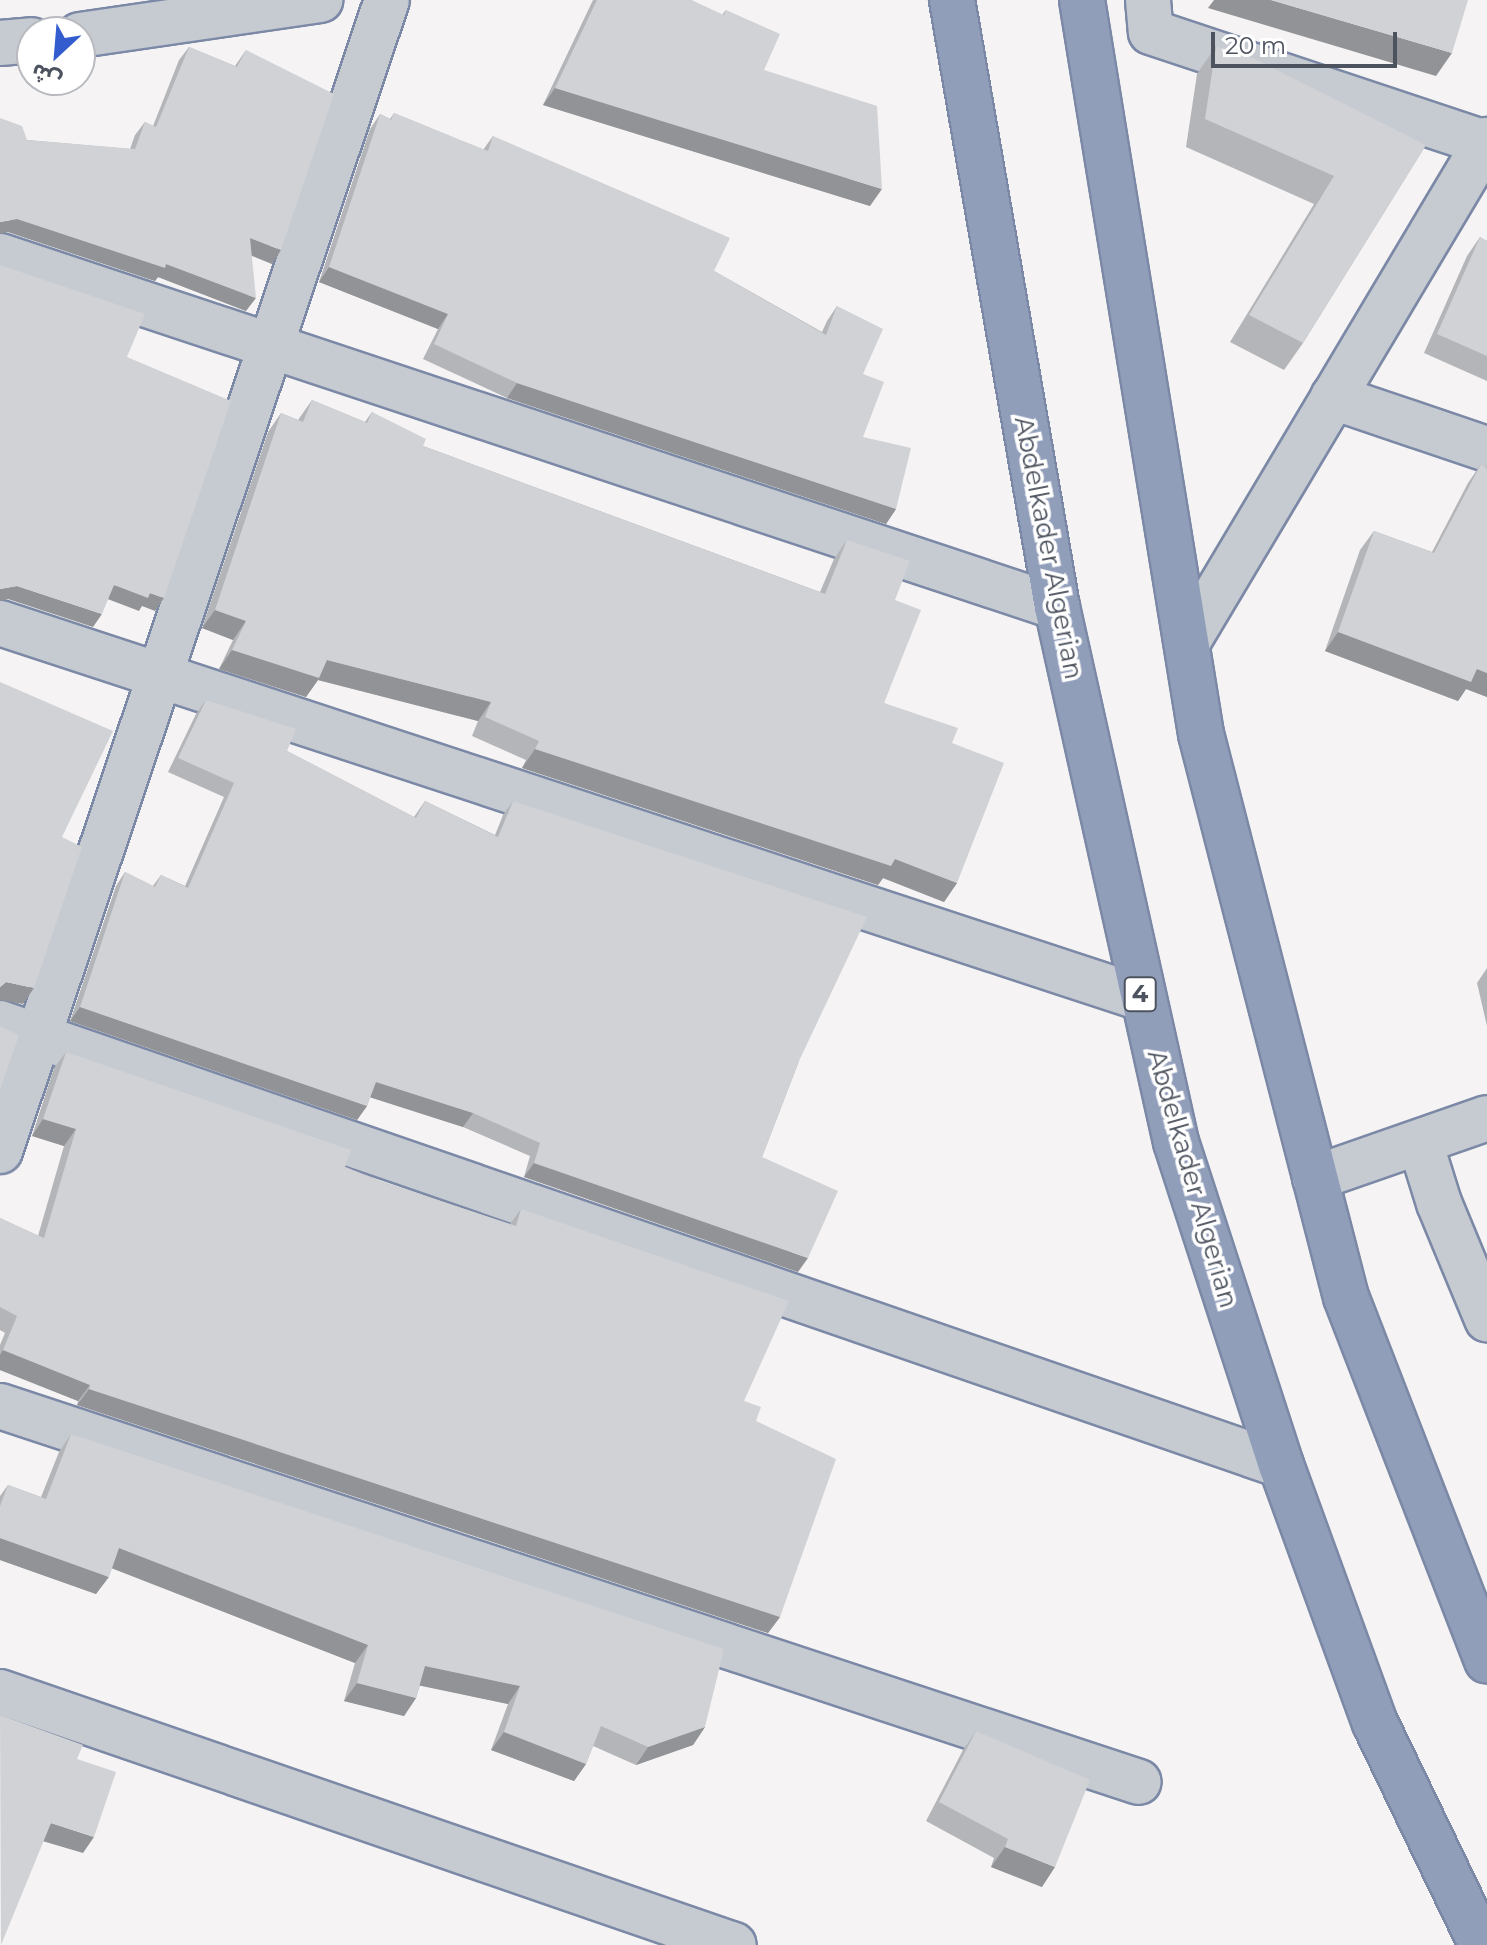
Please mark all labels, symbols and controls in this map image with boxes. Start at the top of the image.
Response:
north arrow [16,16,96,96]
scale bar [1215,16,1401,66]
text: 20 m [1225,31,1286,60]
text: ش [27,57,66,95]
street label: Abdelkader Algerian [1007,414,1089,682]
road number: 4 [1122,974,1158,1014]
street label: Abdelkader Algerian [1140,1046,1244,1312]

